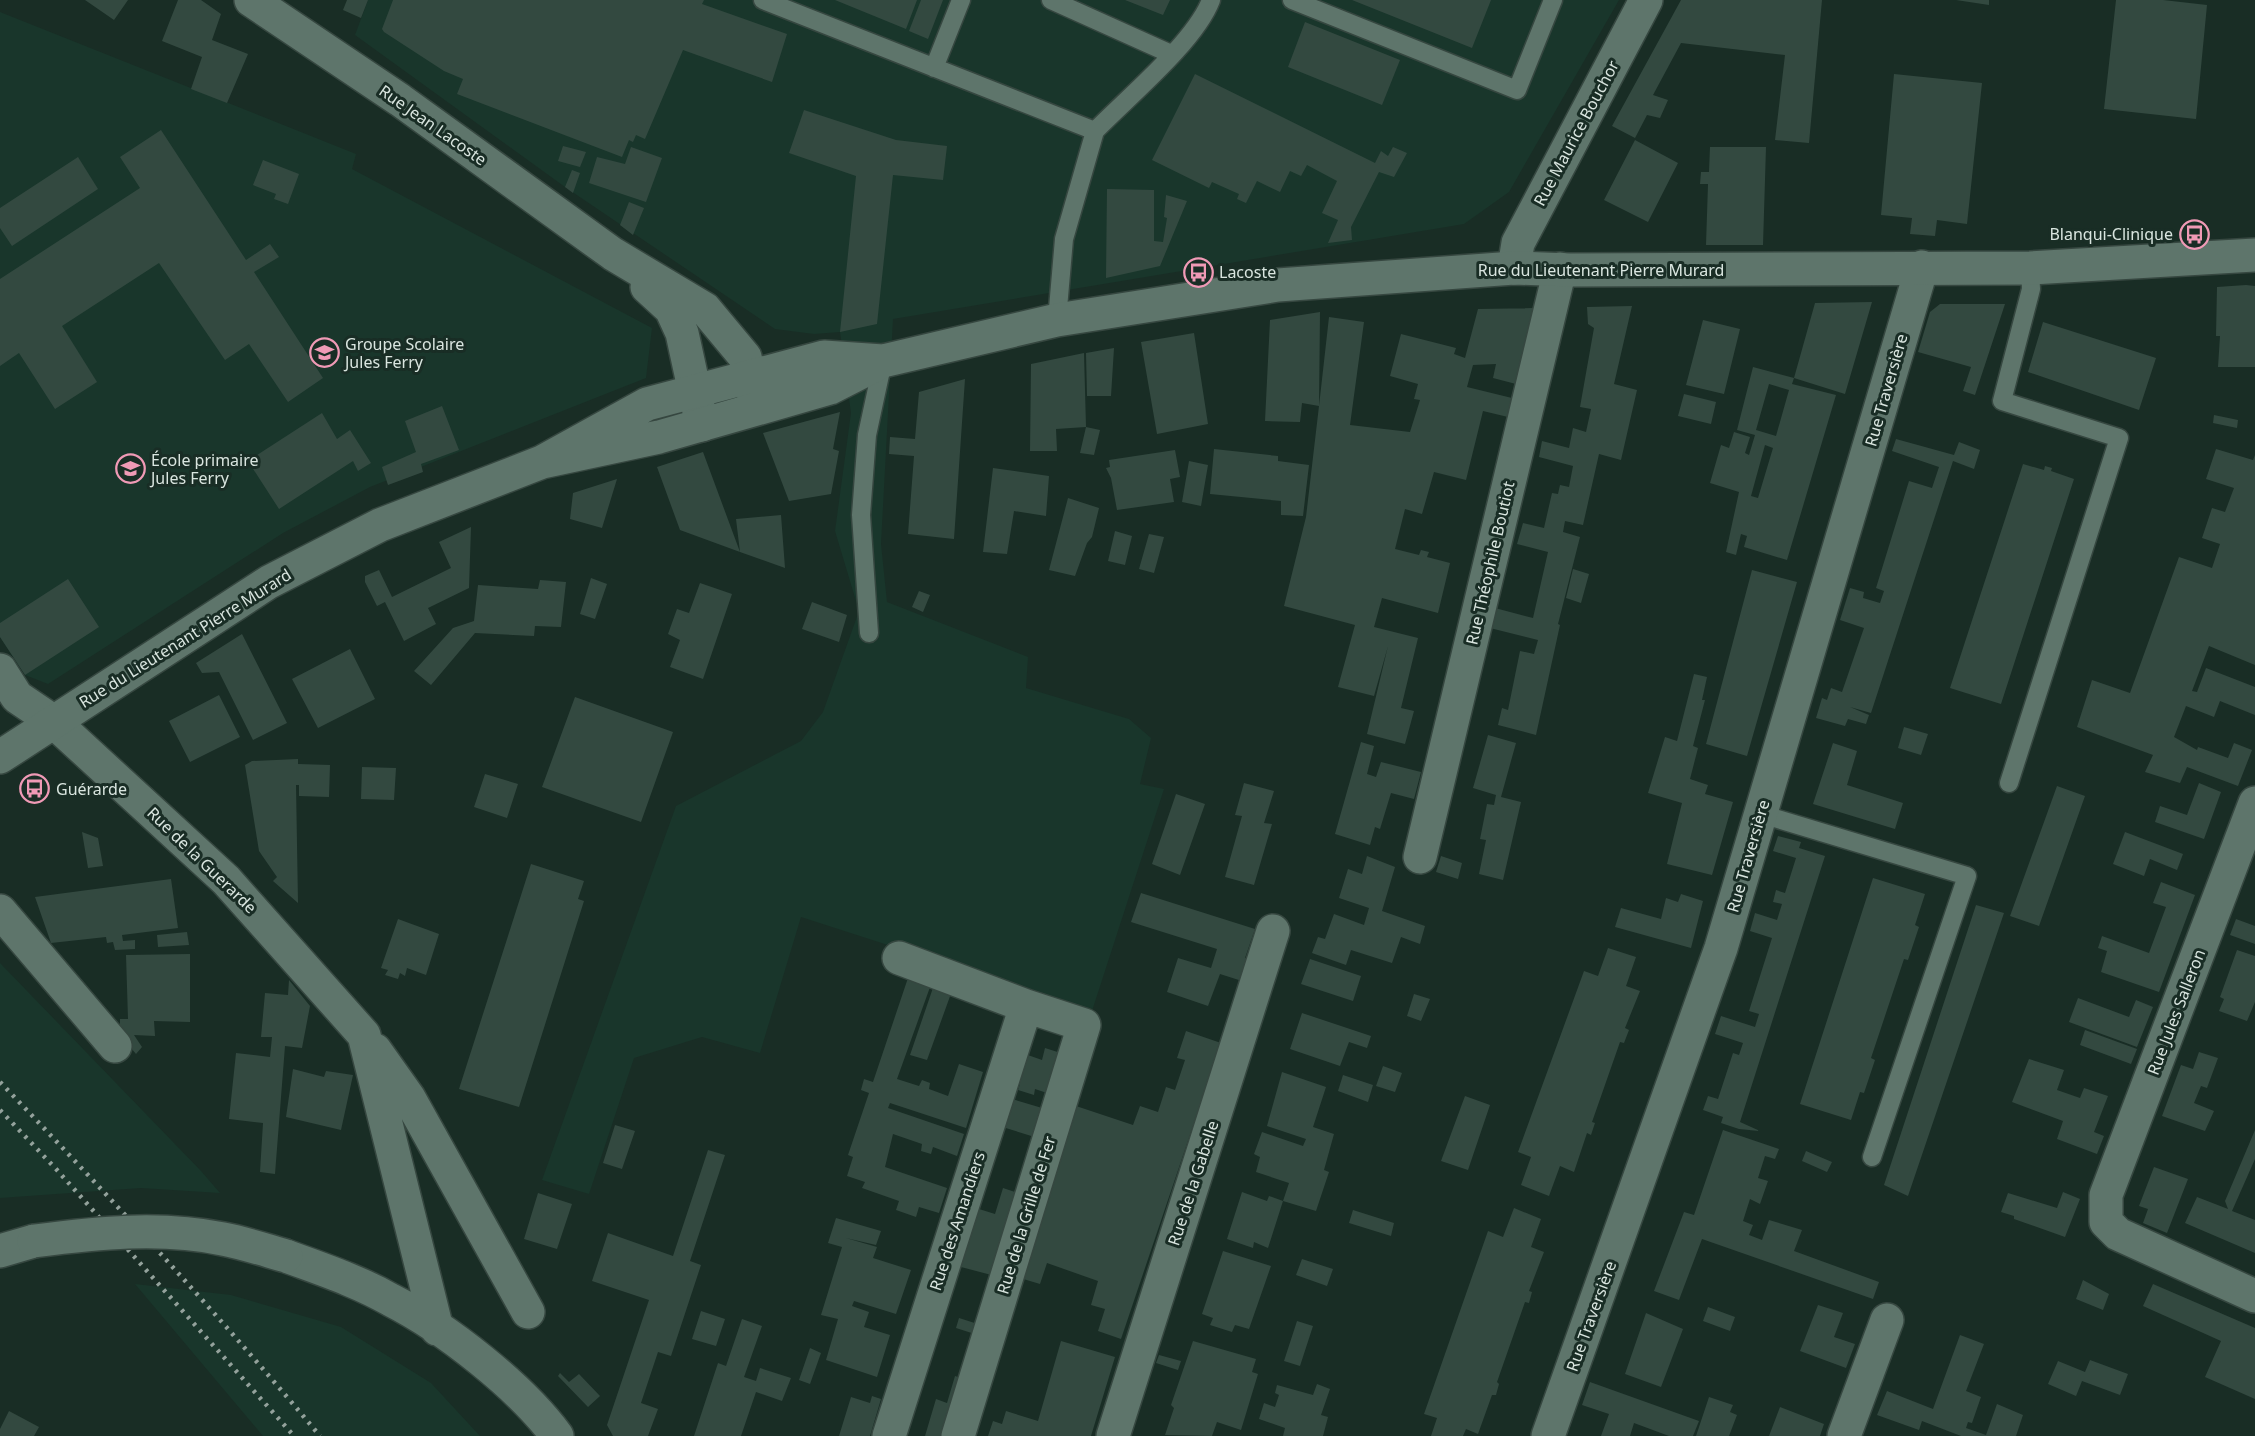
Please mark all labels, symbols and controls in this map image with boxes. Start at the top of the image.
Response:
street label: Rue Maurice Bouchor [1528,56,1624,210]
street label: Rue Jean Lacoste [375,80,491,170]
bus stop icon: Blanqui-Clinique [2178,218,2210,250]
place label: Blanqui-Clinique [2049,223,2173,245]
bus stop icon: Lacoste [1182,256,1214,288]
street label: Rue du Lieutenant Pierre Murard [1478,259,1724,281]
place label: Lacoste [1219,261,1276,283]
street label: Rue Traversière [1859,331,1913,449]
place label: Groupe Scolaire Jules Ferry [343,333,464,373]
school or university icon: Groupe Scolaire Jules Ferry [308,337,340,369]
place label: École primaire Jules Ferry [149,449,259,489]
school or university icon: École primaire Jules Ferry [114,453,146,485]
street label: Rue Théophile Boutiot [1460,479,1520,647]
street label: Rue du Lieutenant Pierre Murard [75,563,295,713]
bus stop icon: Guérarde [19,773,51,805]
place label: Guérarde [56,778,127,800]
street label: Rue Traversière [1721,797,1775,915]
street label: Rue de la Guerarde [142,802,262,918]
street label: Rue Jules Salleron [2142,946,2210,1078]
street label: Rue de la Gabelle [1162,1118,1224,1248]
street label: Rue de la Grille de Fer [991,1133,1061,1297]
street label: Rue des Amandiers [924,1149,990,1293]
street label: Rue Traversière [1561,1258,1621,1374]

